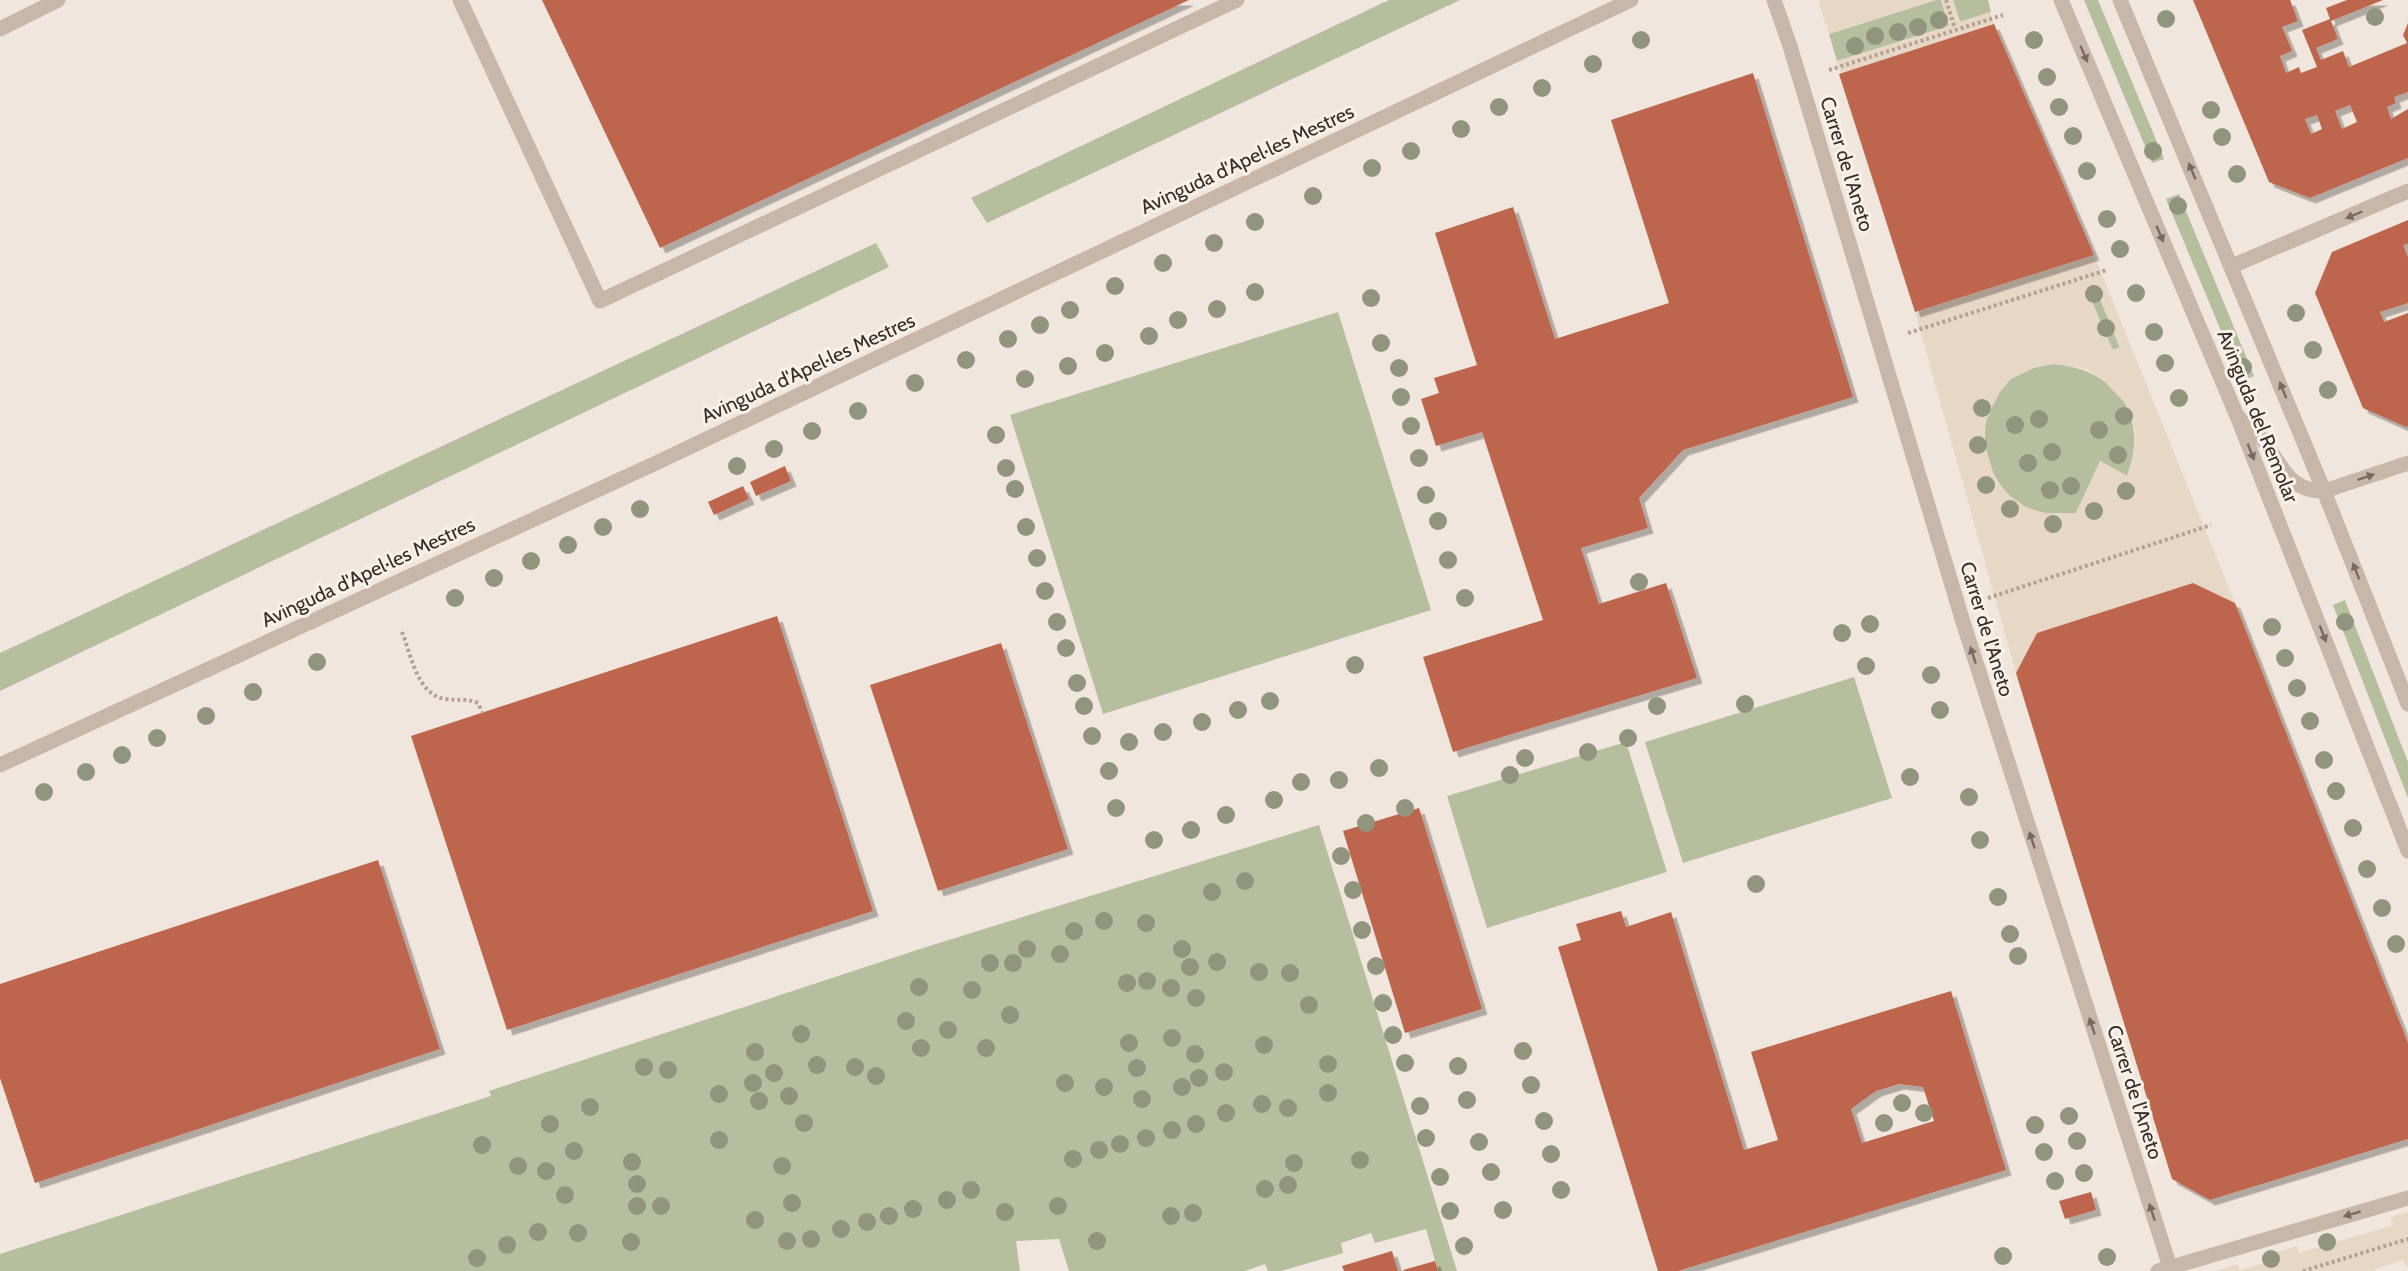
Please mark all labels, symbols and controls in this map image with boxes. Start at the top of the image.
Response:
one-way arrow [2080,45,2089,63]
street label: Carrer de l'Aneto [1815,94,1879,234]
street label: Avinguda d'Apel·les Mestres [1136,99,1358,219]
one-way arrow [2187,162,2197,180]
one-way arrow [2346,210,2363,219]
one-way arrow [2155,225,2165,243]
street label: Avinguda d'Apel·les Mestres [697,308,919,428]
street label: Avinguda del Remolar [2212,326,2304,507]
one-way arrow [2278,381,2288,399]
one-way arrow [2246,444,2256,462]
one-way arrow [2357,472,2375,482]
street label: Avinguda d'Apel·les Mestres [257,512,479,632]
street label: Carrer de l'Aneto [1955,559,2019,699]
one-way arrow [2350,562,2360,580]
one-way arrow [2318,625,2328,643]
one-way arrow [1968,646,1977,664]
one-way arrow [2027,831,2037,849]
one-way arrow [2087,1017,2096,1035]
street label: Carrer de l'Aneto [2102,1022,2168,1162]
one-way arrow [2146,1203,2156,1221]
one-way arrow [2343,1209,2361,1219]

